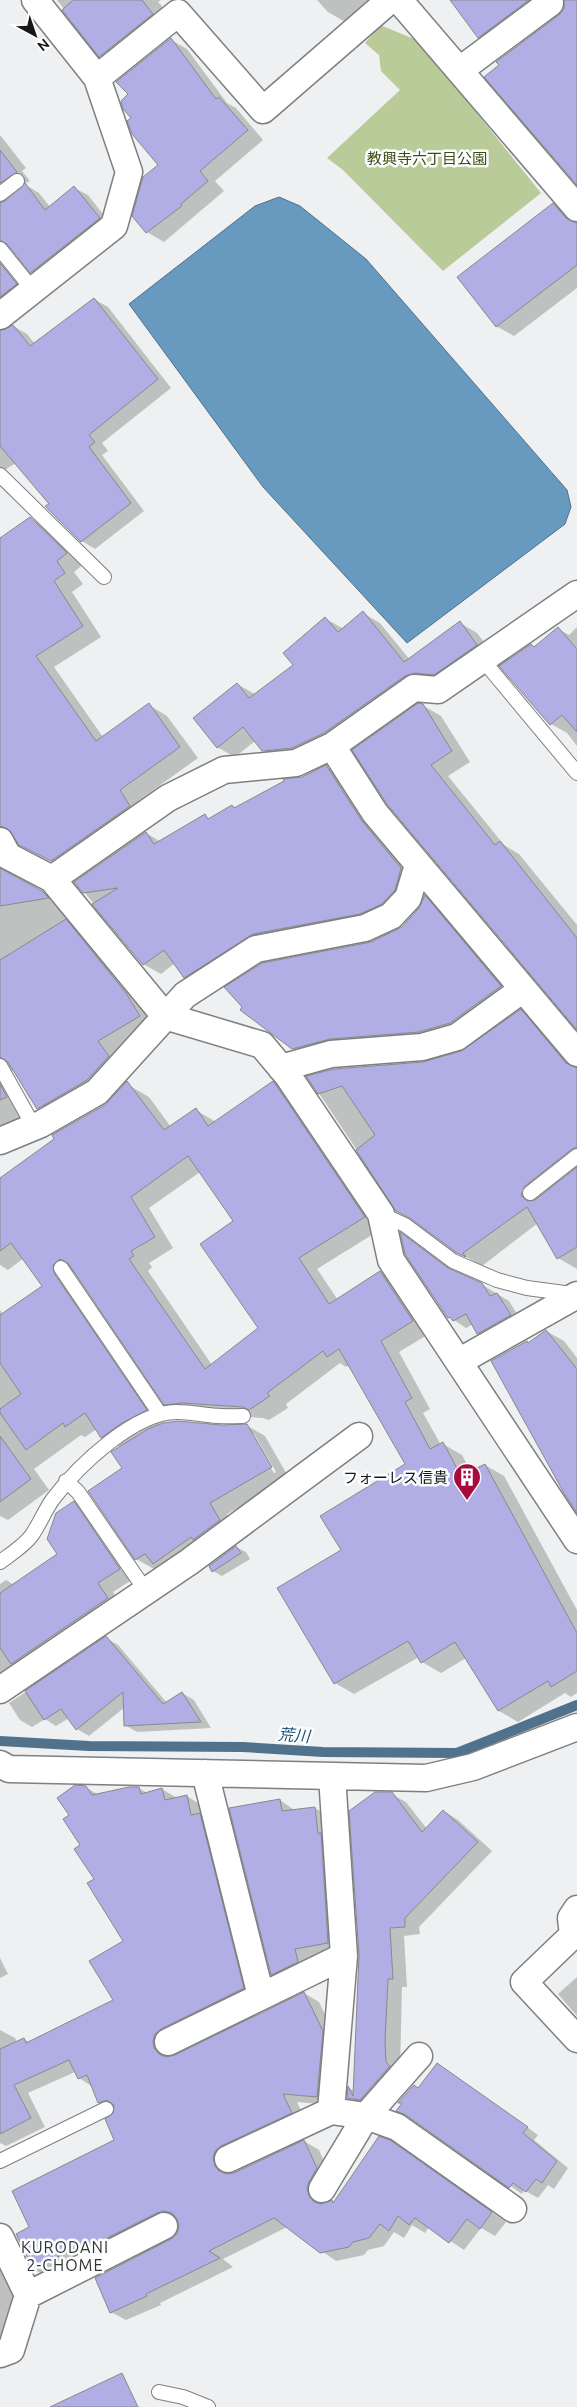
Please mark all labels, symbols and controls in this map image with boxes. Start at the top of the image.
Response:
north arrow [10,10,60,60]
text: N [34,35,53,54]
park label: 教興寺六丁目公園 [367,150,487,167]
building icon: フォーレス信貴 [452,1462,482,1501]
place label: フォーレス信貴 [343,1469,448,1486]
water label: 荒川 [277,1725,313,1745]
district label: KURODANI 2-CHOME [21,2238,109,2274]

